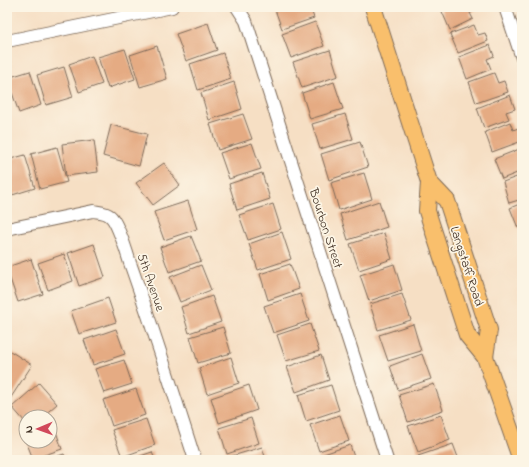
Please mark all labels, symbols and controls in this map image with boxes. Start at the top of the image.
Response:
street label: Bourbon Street [303,185,348,271]
street label: Langstaff Road [444,224,489,310]
street label: 5th Avenue [132,251,169,314]
north arrow [18,409,58,449]
text: N [21,425,37,433]

